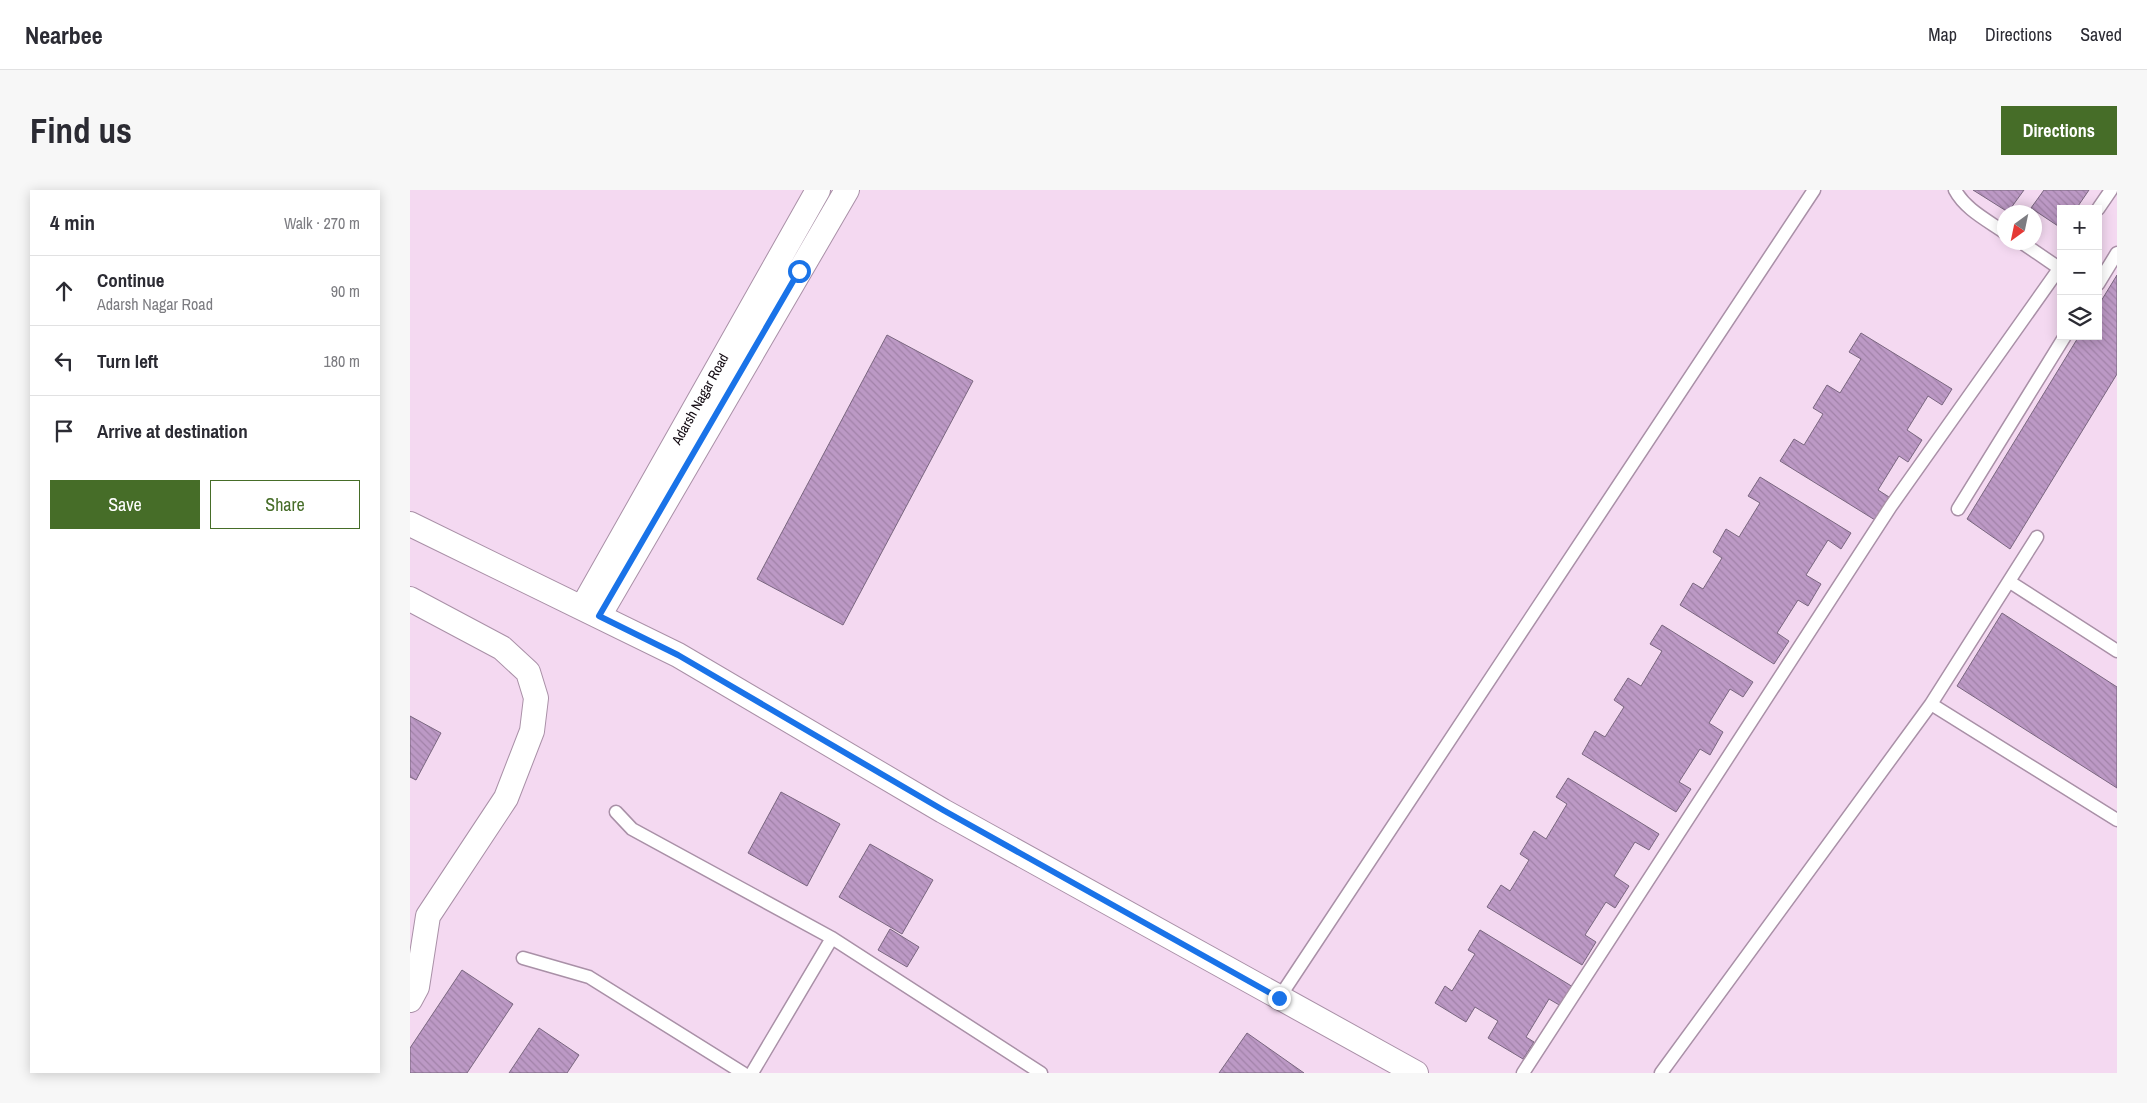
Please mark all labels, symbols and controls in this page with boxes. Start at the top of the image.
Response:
text: Nearbee [25,19,103,51]
text: Map [1928,22,1957,47]
text: Directions [1985,22,2052,47]
text: Saved [2080,22,2122,47]
button: Directions [2001,106,2117,155]
text: Find us [30,107,132,154]
north arrow [1997,205,2042,250]
map controls [2057,205,2102,340]
button: + [2057,205,2102,250]
text: 4 min [50,208,95,237]
text: Walk · 270 m [284,212,360,234]
button: − [2057,250,2102,295]
route start [788,260,811,283]
text: Continue [97,267,165,293]
icon: ahead [50,277,78,305]
text: 90 m [331,280,360,302]
text: Adarsh Nagar Road [97,293,213,315]
button: layers [2057,295,2102,340]
icon: left [50,347,78,375]
text: Turn left [97,348,158,374]
text: 180 m [324,350,360,372]
street label: Adarsh Nagar Road [667,350,732,449]
icon: arrive [50,417,78,445]
text: Arrive at destination [97,418,248,444]
button: Save [50,480,200,529]
button: Share [210,480,360,529]
route end [1268,987,1291,1010]

